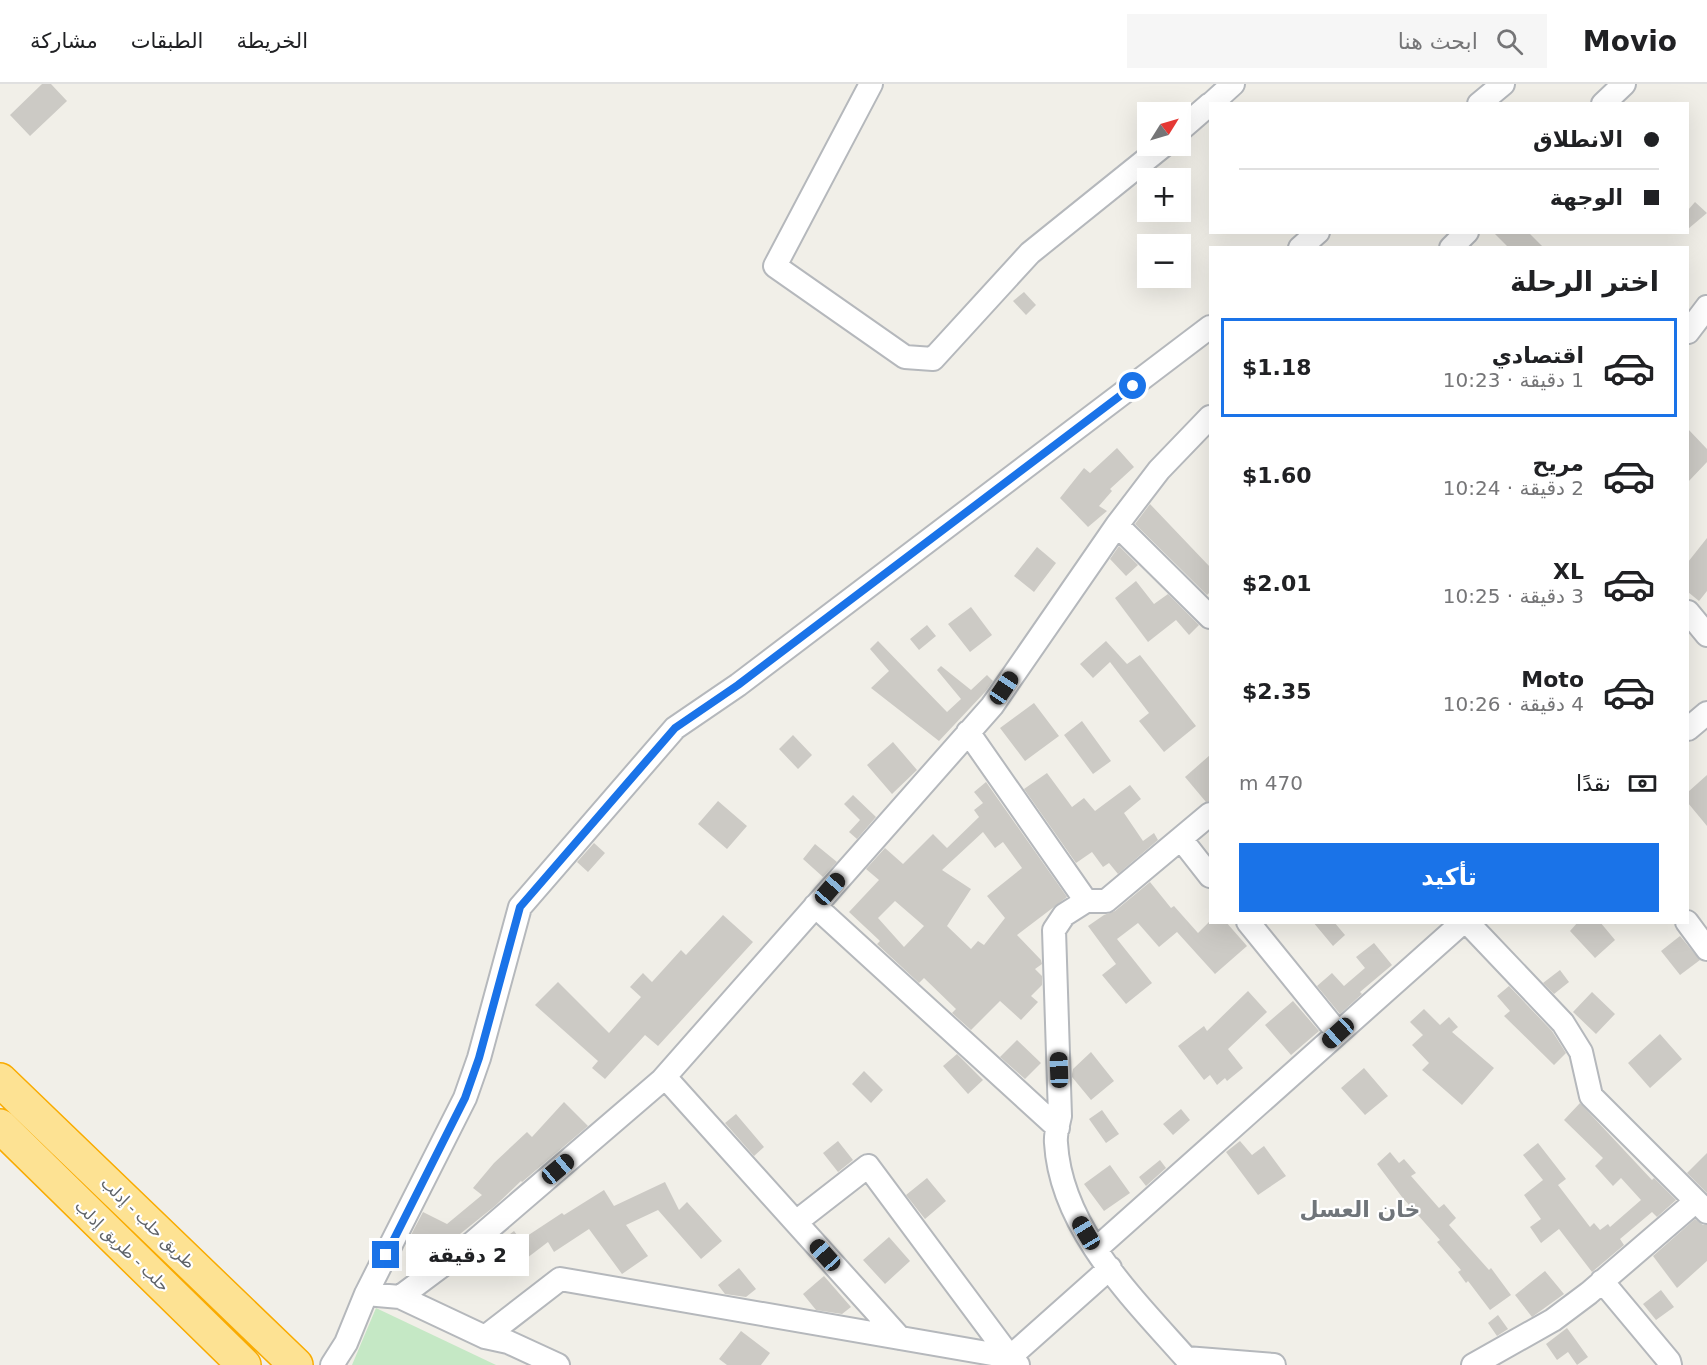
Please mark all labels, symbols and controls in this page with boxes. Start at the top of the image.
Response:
search box [1127,14,1547,68]
icon: search [1493,25,1526,58]
text: Movio [1583,25,1677,58]
text: مشاركة [30,29,98,53]
text: الطبقات [131,29,203,53]
text: الخريطة [236,29,308,53]
text: ابحث هنا [1398,29,1478,54]
north arrow [1137,102,1191,156]
map controls [1137,102,1191,288]
text: الانطلاق [1533,127,1623,152]
button: + [1137,168,1191,222]
text: الوجهة [1550,185,1623,210]
button: − [1137,234,1191,288]
text: اختر الرحلة [1510,266,1659,297]
icon: car [1602,341,1656,395]
text: اقتصادي [1492,343,1584,368]
text: $1.18 [1242,355,1312,380]
text: 1 دقيقة · 10:23 [1443,368,1584,392]
route start [1119,372,1146,399]
icon: car [1602,449,1656,503]
text: مريح [1533,451,1584,476]
text: $1.60 [1242,463,1312,488]
text: 2 دقيقة · 10:24 [1443,476,1584,500]
icon: car [1602,557,1656,611]
text: XL [1553,559,1584,584]
text: $2.01 [1242,571,1312,596]
text: 3 دقيقة · 10:25 [1443,584,1584,608]
icon: car [1602,665,1656,719]
text: Moto [1521,667,1584,692]
car [986,668,1022,708]
text: $2.35 [1242,679,1312,704]
text: 4 دقيقة · 10:26 [1443,692,1584,716]
icon: cash [1626,767,1659,800]
text: 470 m [1239,771,1303,795]
text: نقدًا [1576,771,1611,796]
button: تأكيد [1239,843,1659,912]
car [811,870,849,908]
car [1319,1014,1357,1052]
car [1049,1052,1069,1088]
car [538,1151,578,1187]
street label: طريق حلب - إدلب [96,1173,199,1273]
street label: حلب - طريق إدلب [70,1196,173,1296]
district label: خان العسل [1300,1197,1420,1222]
car [1069,1213,1103,1253]
callout: 2 دقيقة [407,1234,530,1276]
car [806,1236,844,1274]
route end [372,1241,399,1268]
text: 2 دقيقة [428,1243,507,1267]

